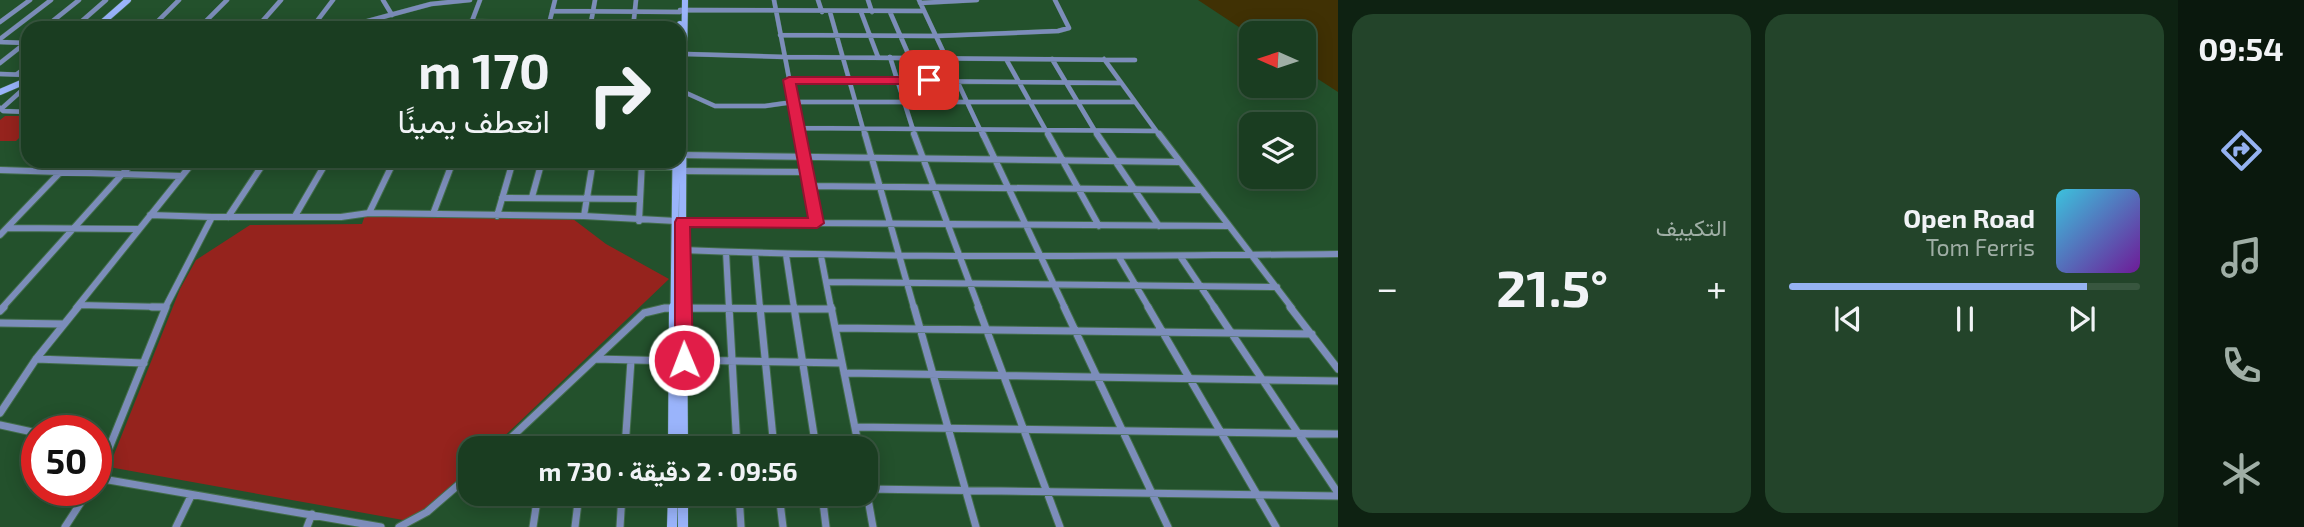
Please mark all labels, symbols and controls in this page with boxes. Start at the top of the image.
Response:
north arrow [1239,21,1316,98]
map controls [1239,21,1316,189]
text: 09:54 [2198,29,2284,67]
text: 170 m [418,40,550,99]
icon: right [574,49,665,140]
pin [899,50,959,110]
icon: arrive [910,61,948,99]
text: انعطف يمينًا [398,101,550,139]
button: layers [1239,112,1316,189]
icon: directions [2217,126,2266,175]
text: Open Road [1903,202,2035,233]
text: التكييف [1656,213,1727,241]
text: Tom Ferris [1926,233,2035,261]
icon: music [2217,233,2266,282]
text: 21.5° [1496,255,1608,317]
text: − [1376,264,1398,310]
text: + [1706,264,1727,310]
icon: previous [1829,300,1867,338]
icon: pause [1946,300,1984,338]
icon: next [2063,300,2101,338]
position arrow [647,323,721,397]
icon: phone [2217,341,2266,390]
speed limit sign: 50 [21,415,112,506]
icon: climate [2217,449,2266,498]
text: 09:56 · 2 دقيقة · 730 m [538,455,798,486]

